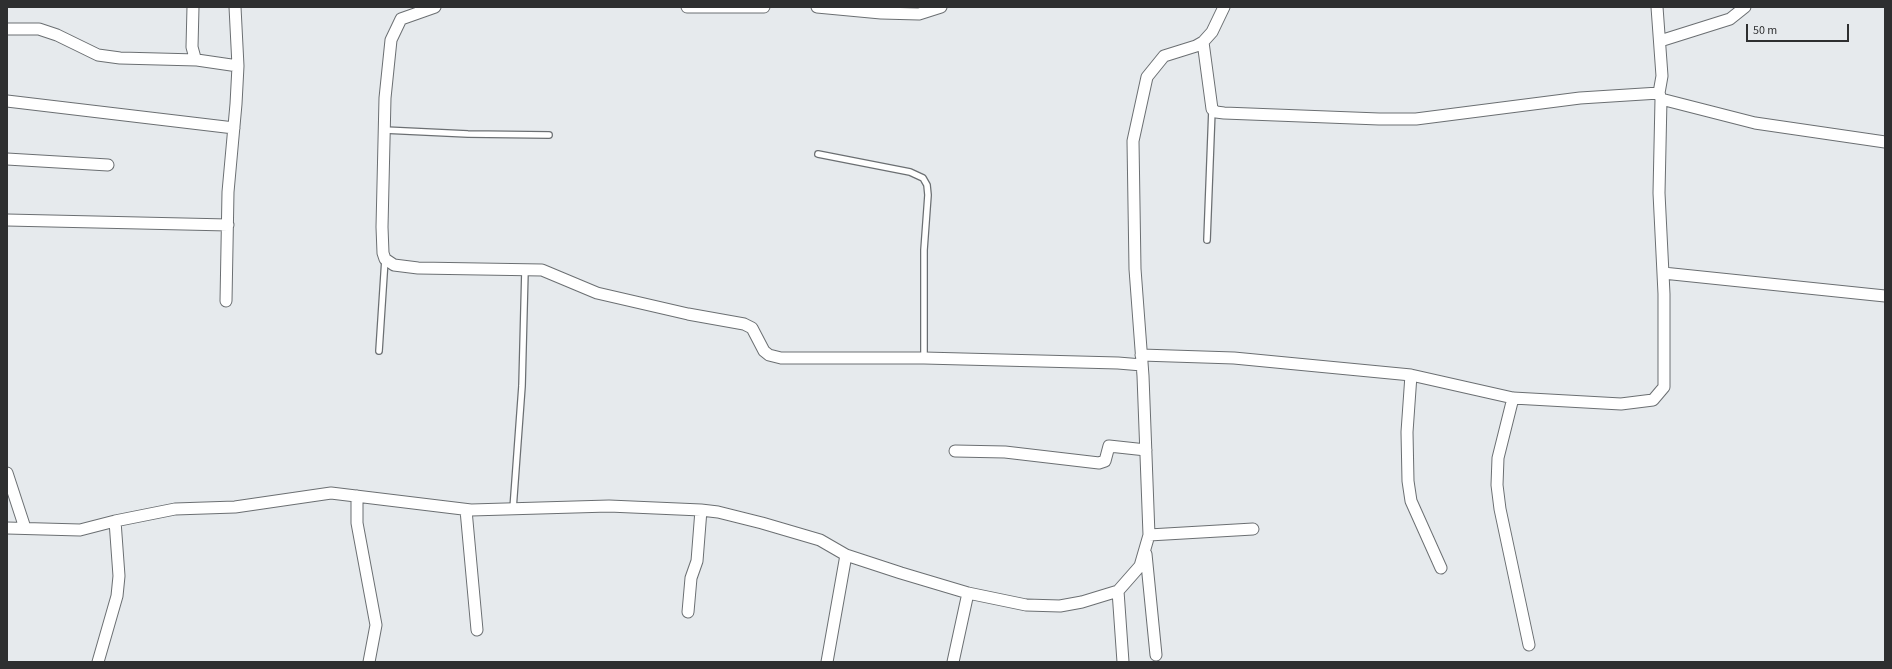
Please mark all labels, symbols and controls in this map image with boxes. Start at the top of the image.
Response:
scale bar [1748,16,1851,42]
text: 50 m [1753,22,1777,39]

